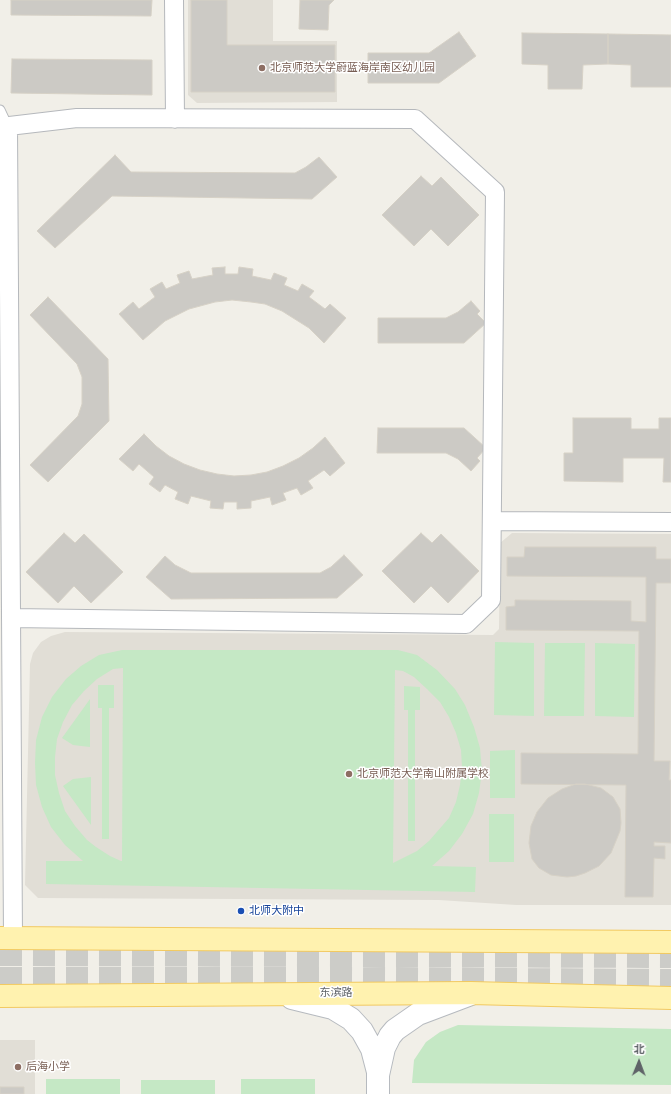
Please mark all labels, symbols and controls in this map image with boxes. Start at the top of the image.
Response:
place label: 北京师范大学蔚蓝海岸南区幼儿园 [270,61,435,75]
marker: 北京师范大学蔚蓝海岸南区幼儿园 [257,63,267,73]
place label: 北京师范大学南山附属学校 [357,767,489,781]
marker: 北京师范大学南山附属学校 [344,769,354,779]
place label: 北师大附中 [249,904,304,918]
marker: 北师大附中 [236,906,246,916]
street label: 东滨路 [320,986,352,1000]
north arrow [619,1042,659,1082]
text: 北 [634,1043,645,1056]
place label: 后海小学 [26,1060,70,1074]
marker: 后海小学 [13,1062,23,1072]

